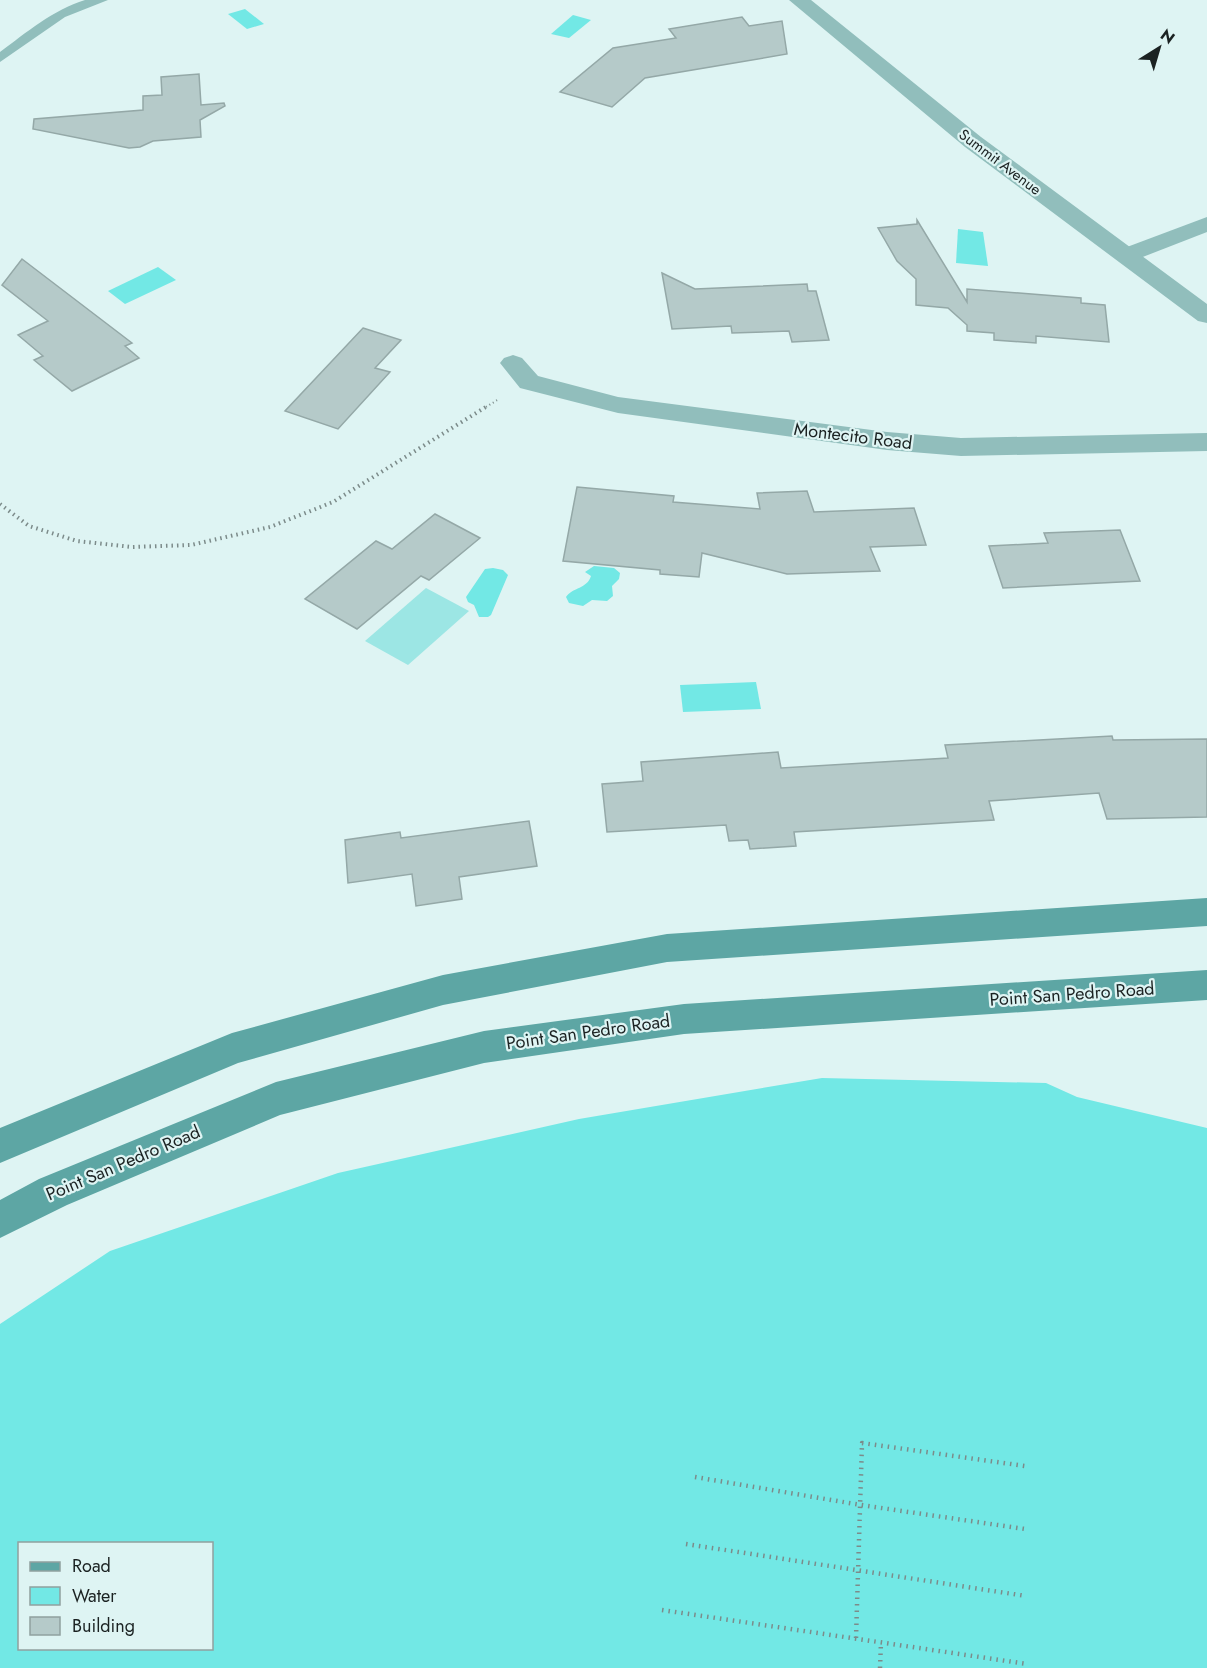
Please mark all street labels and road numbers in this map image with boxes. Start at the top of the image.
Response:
street label: Summit Avenue [954,124,1046,201]
street label: Montecito Road [792,416,914,456]
street label: Point San Pedro Road [989,975,1155,1013]
street label: Point San Pedro Road [504,1008,672,1056]
street label: Point San Pedro Road [42,1119,204,1207]

